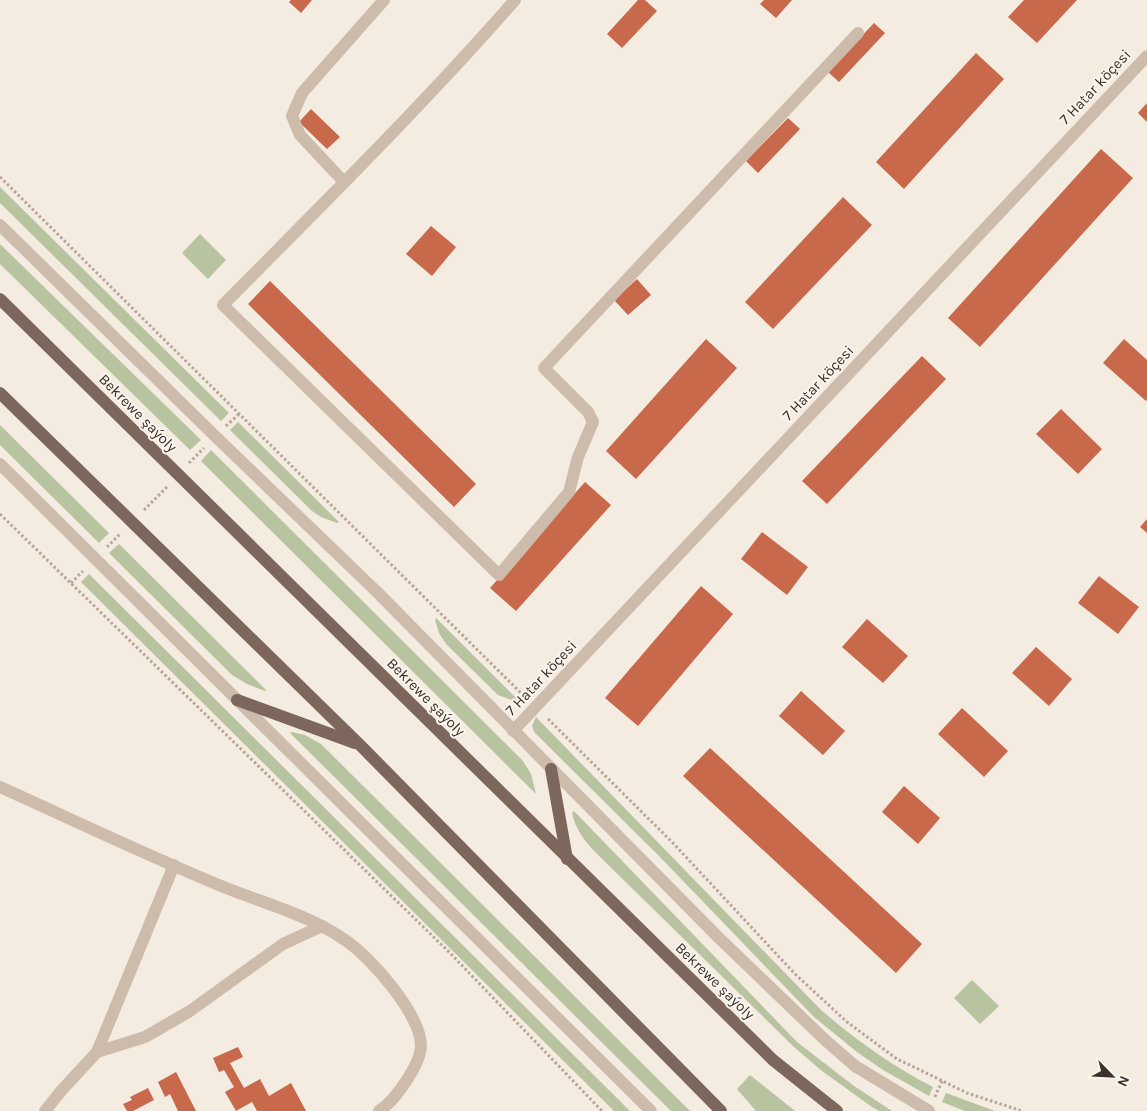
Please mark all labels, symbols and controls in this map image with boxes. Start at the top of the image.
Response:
street label: 7 Hatar köçesi [1056,46,1134,128]
street label: 7 Hatar köçesi [779,342,857,424]
street label: Bekrewe şaýoly [95,370,181,456]
street label: 7 Hatar köçesi [502,637,580,719]
street label: Bekrewe şaýoly [383,654,469,740]
street label: Bekrewe şaýoly [672,939,758,1023]
north arrow [1087,1051,1137,1101]
text: N [1114,1073,1133,1089]

